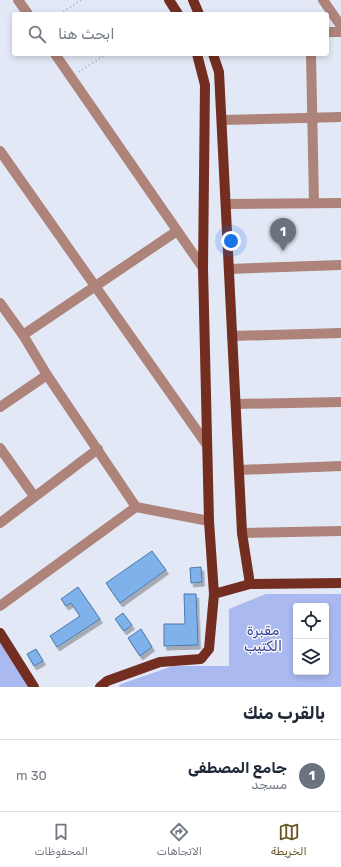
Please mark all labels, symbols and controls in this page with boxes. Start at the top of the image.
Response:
search box [12,12,329,56]
icon: search [26,23,48,45]
text: ابحث هنا [58,25,115,43]
pin: 1 [270,218,296,251]
your location [221,231,241,251]
map controls [293,603,329,675]
button: locate [293,603,329,639]
park label: مقبرة الكتيب [244,622,282,655]
button: layers [293,639,329,675]
text: بالقرب منك [243,703,325,723]
text: جامع المصطفى [188,759,287,777]
text: 30 m [16,768,47,783]
text: 1 [309,768,315,783]
text: مسجد [251,777,287,792]
tab: المحفوظات [34,821,88,858]
tab: الاتجاهات [157,821,202,858]
tab: الخريطة [271,821,307,858]

